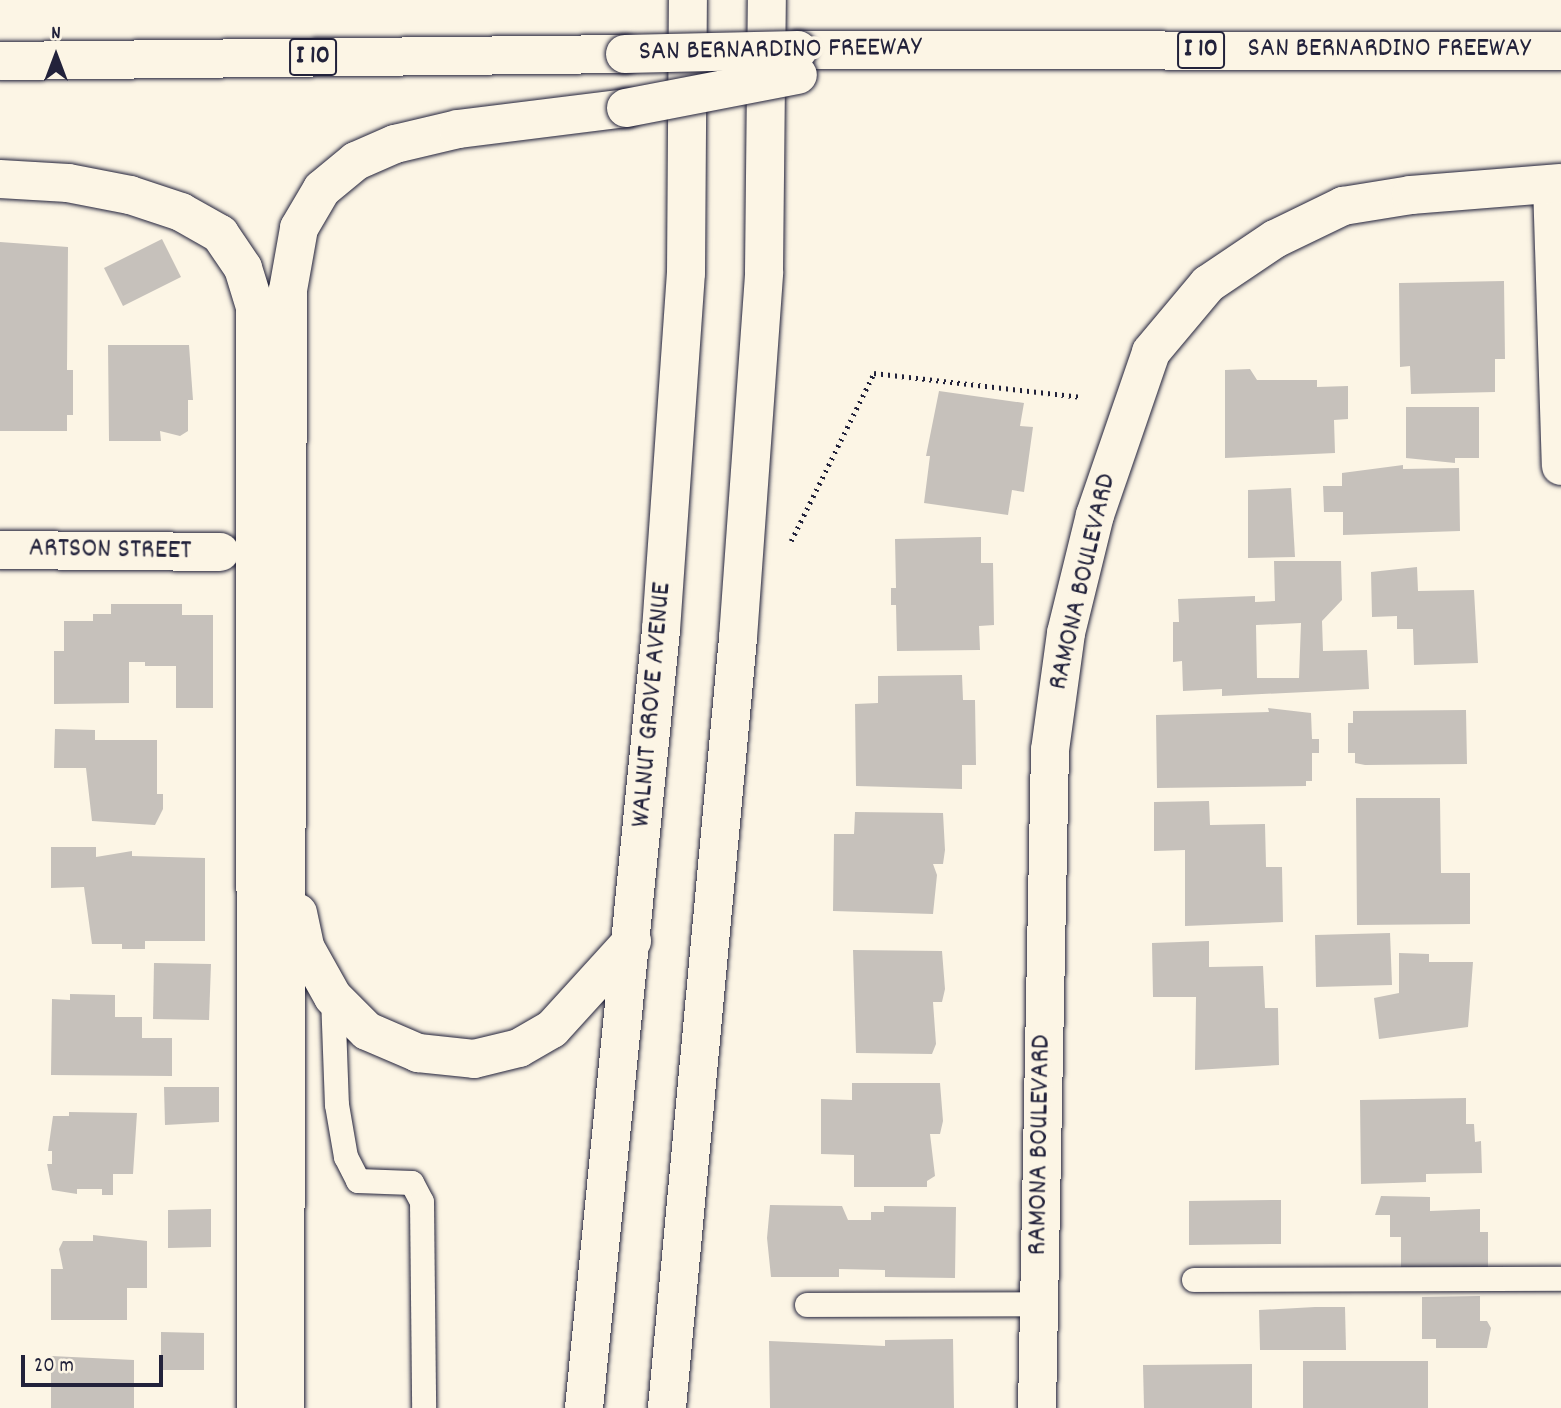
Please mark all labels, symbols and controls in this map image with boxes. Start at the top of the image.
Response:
north arrow [21,21,91,91]
text: N [51,21,61,48]
road number: I 10 [1176,28,1226,72]
street label: SAN BERNARDINO FREEWAY [638,32,922,70]
street label: SAN BERNARDINO FREEWAY [1248,33,1530,67]
road number: I 10 [288,34,338,80]
street label: RAMONA BOULEVARD [1043,471,1125,693]
street label: ARTSON STREET [28,533,192,569]
street label: WALNUT GROVE AVENUE [626,581,680,829]
street label: RAMONA BOULEVARD [1022,1034,1060,1256]
scale bar [24,1342,166,1386]
text: 20 m [34,1352,74,1382]

